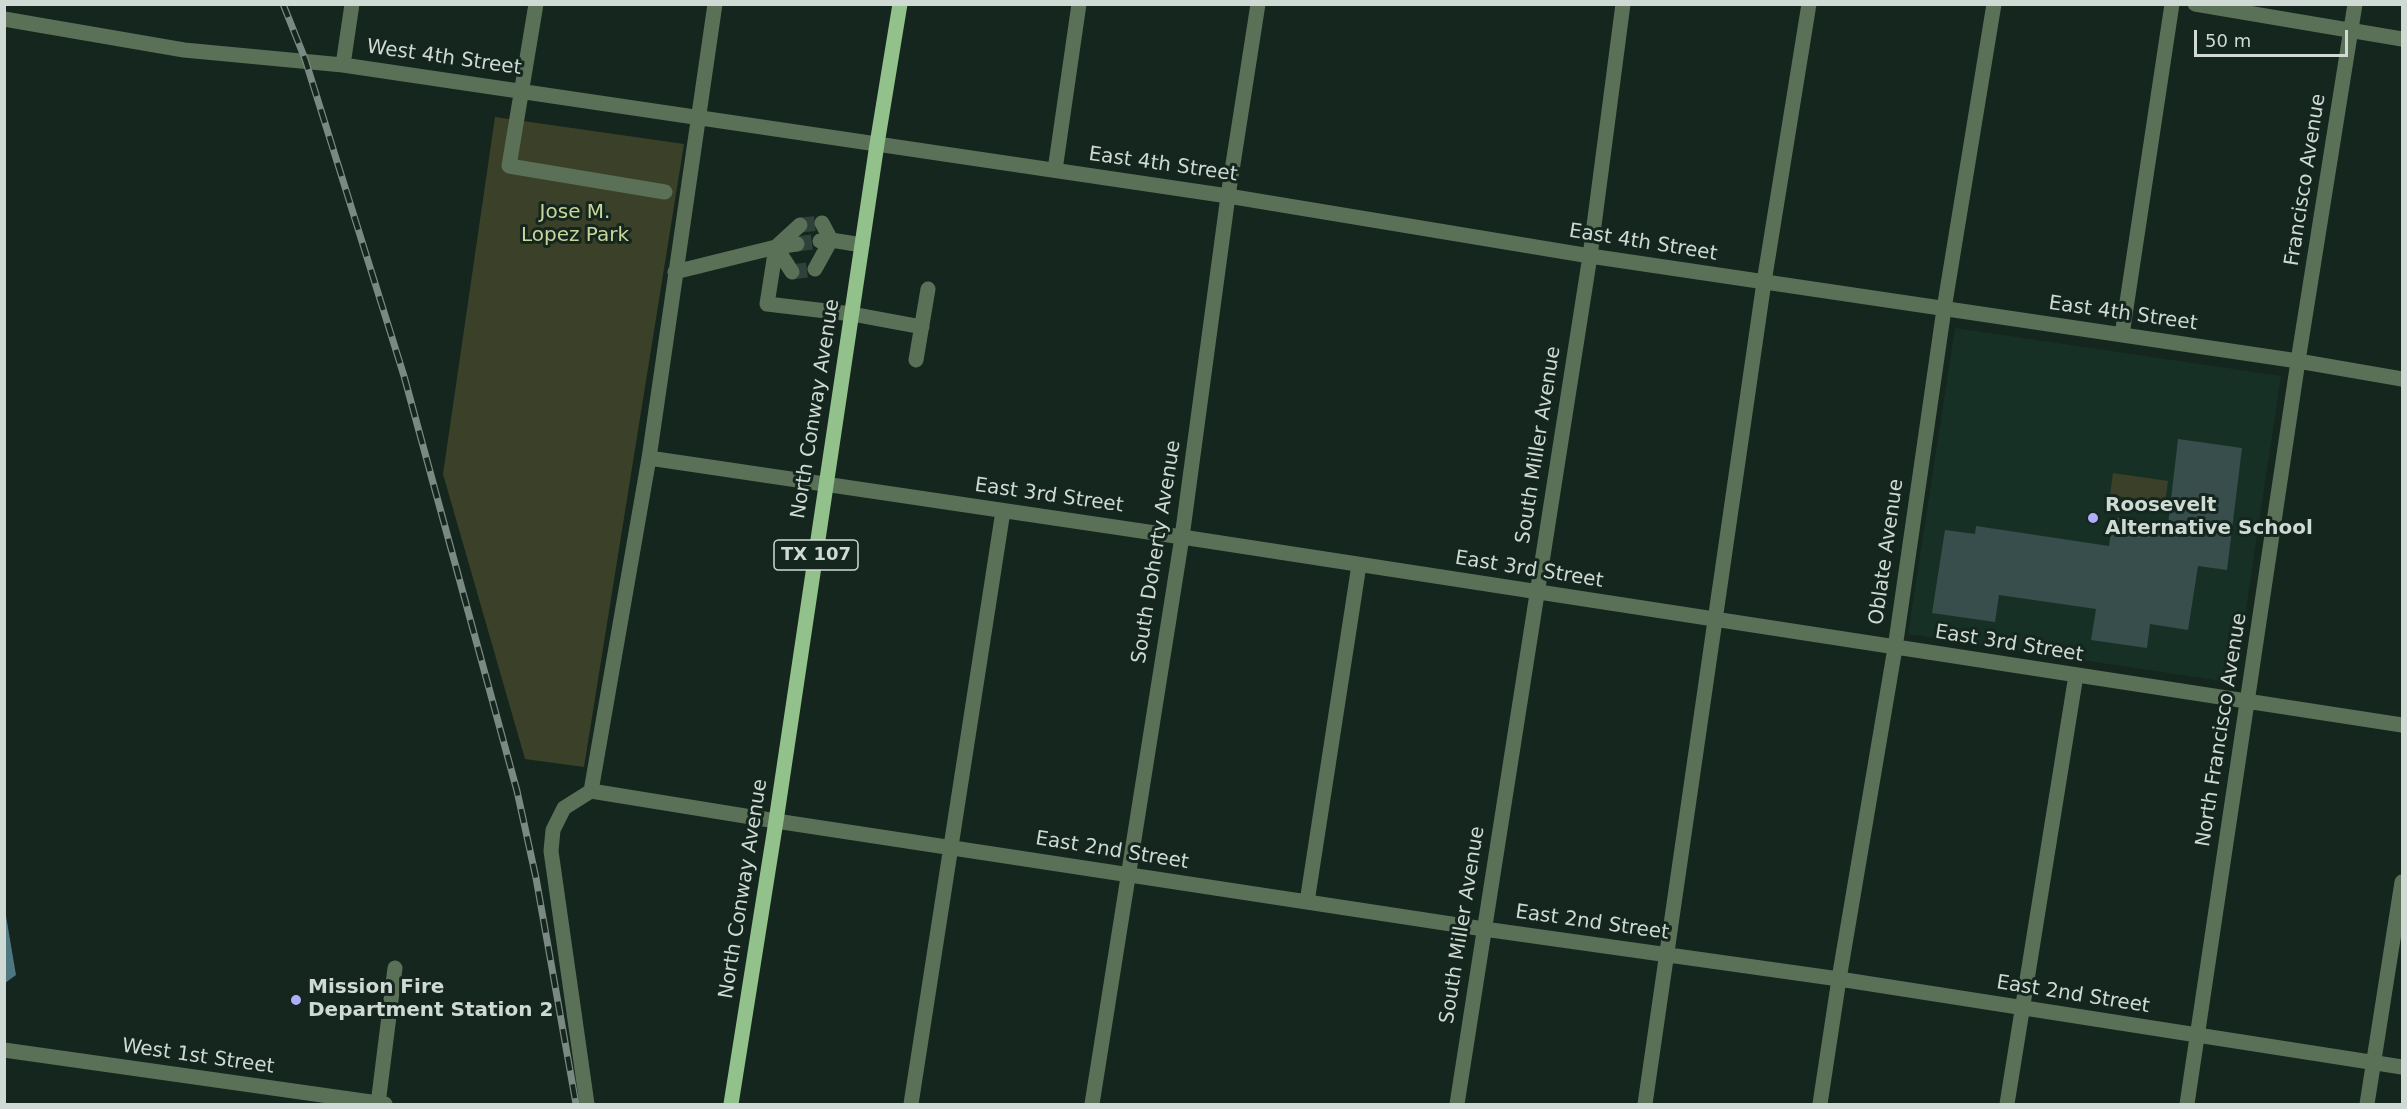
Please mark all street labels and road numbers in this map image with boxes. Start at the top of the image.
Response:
street label: West 4th Street [365,35,523,81]
street label: Francisco Avenue [2281,92,2331,268]
street label: East 4th Street [1087,143,1239,187]
street label: East 4th Street [1567,219,1719,267]
street label: East 4th Street [2047,292,2199,336]
street label: North Conway Avenue [787,297,845,521]
street label: South Miller Avenue [1512,345,1566,545]
street label: South Doherty Avenue [1127,439,1187,665]
street label: East 3rd Street [973,474,1125,518]
street label: Oblate Avenue [1865,478,1909,626]
road number: TX 107 [774,540,858,570]
street label: East 3rd Street [1453,546,1605,594]
street label: North Francisco Avenue [2192,611,2252,849]
street label: East 3rd Street [1933,620,2085,668]
street label: North Conway Avenue [715,777,773,1001]
street label: South Miller Avenue [1436,825,1490,1025]
street label: East 2nd Street [1034,827,1190,875]
street label: East 2nd Street [1514,900,1670,946]
street label: East 2nd Street [1995,971,2151,1019]
street label: West 1st Street [120,1034,276,1080]

